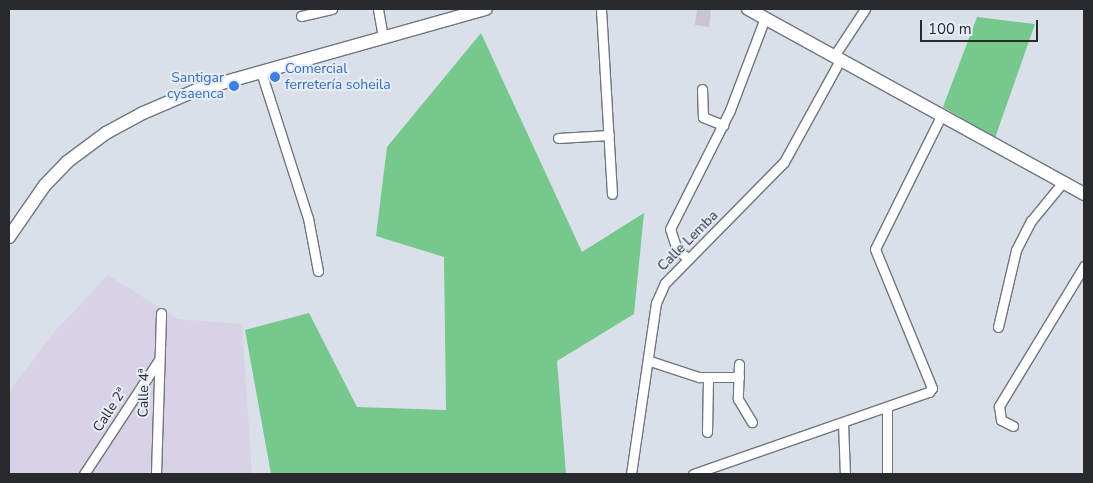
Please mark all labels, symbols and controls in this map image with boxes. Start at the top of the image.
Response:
scale bar [923,10,1040,42]
text: 100 m [928,19,972,39]
place label: Comercial ferretería soheila [285,61,391,94]
place label: Santigar cysaenca [167,70,224,102]
marker: Comercial ferretería soheila [269,71,281,83]
marker: Santigar cysaenca [228,80,240,92]
street label: Calle Lemba [654,207,722,275]
street label: Calle 4ª [135,368,153,418]
street label: Calle 2ª [90,385,130,435]

